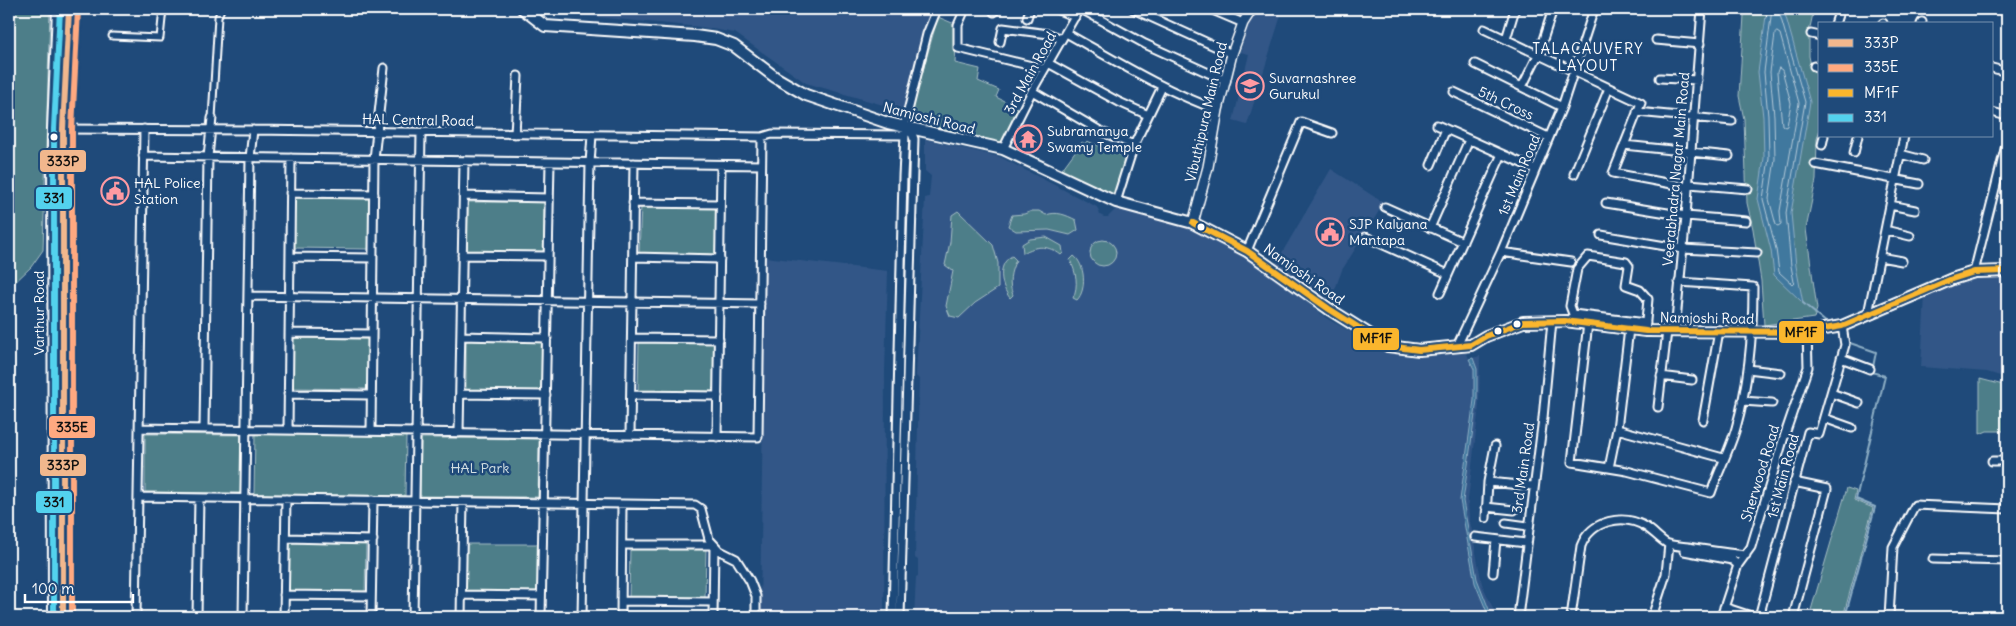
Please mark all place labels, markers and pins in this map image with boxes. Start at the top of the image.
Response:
place label: Suvarnashree Gurukul [1269,69,1356,103]
school or university icon: Suvarnashree Gurukul [1235,71,1265,101]
place label: Subramanya Swamy Temple [1047,122,1142,156]
temple icon: Subramanya Swamy Temple [1013,124,1043,154]
unlabelled marker [49,132,59,142]
place label: HAL Police Station [134,174,201,208]
public building icon: HAL Police Station [100,176,130,206]
place label: SJP Kalyana Mantapa [1349,215,1428,249]
public building icon: SJP Kalyana Mantapa [1315,217,1345,247]
unlabelled marker [1196,222,1206,232]
unlabelled marker [1512,319,1522,329]
unlabelled marker [1493,326,1503,336]

